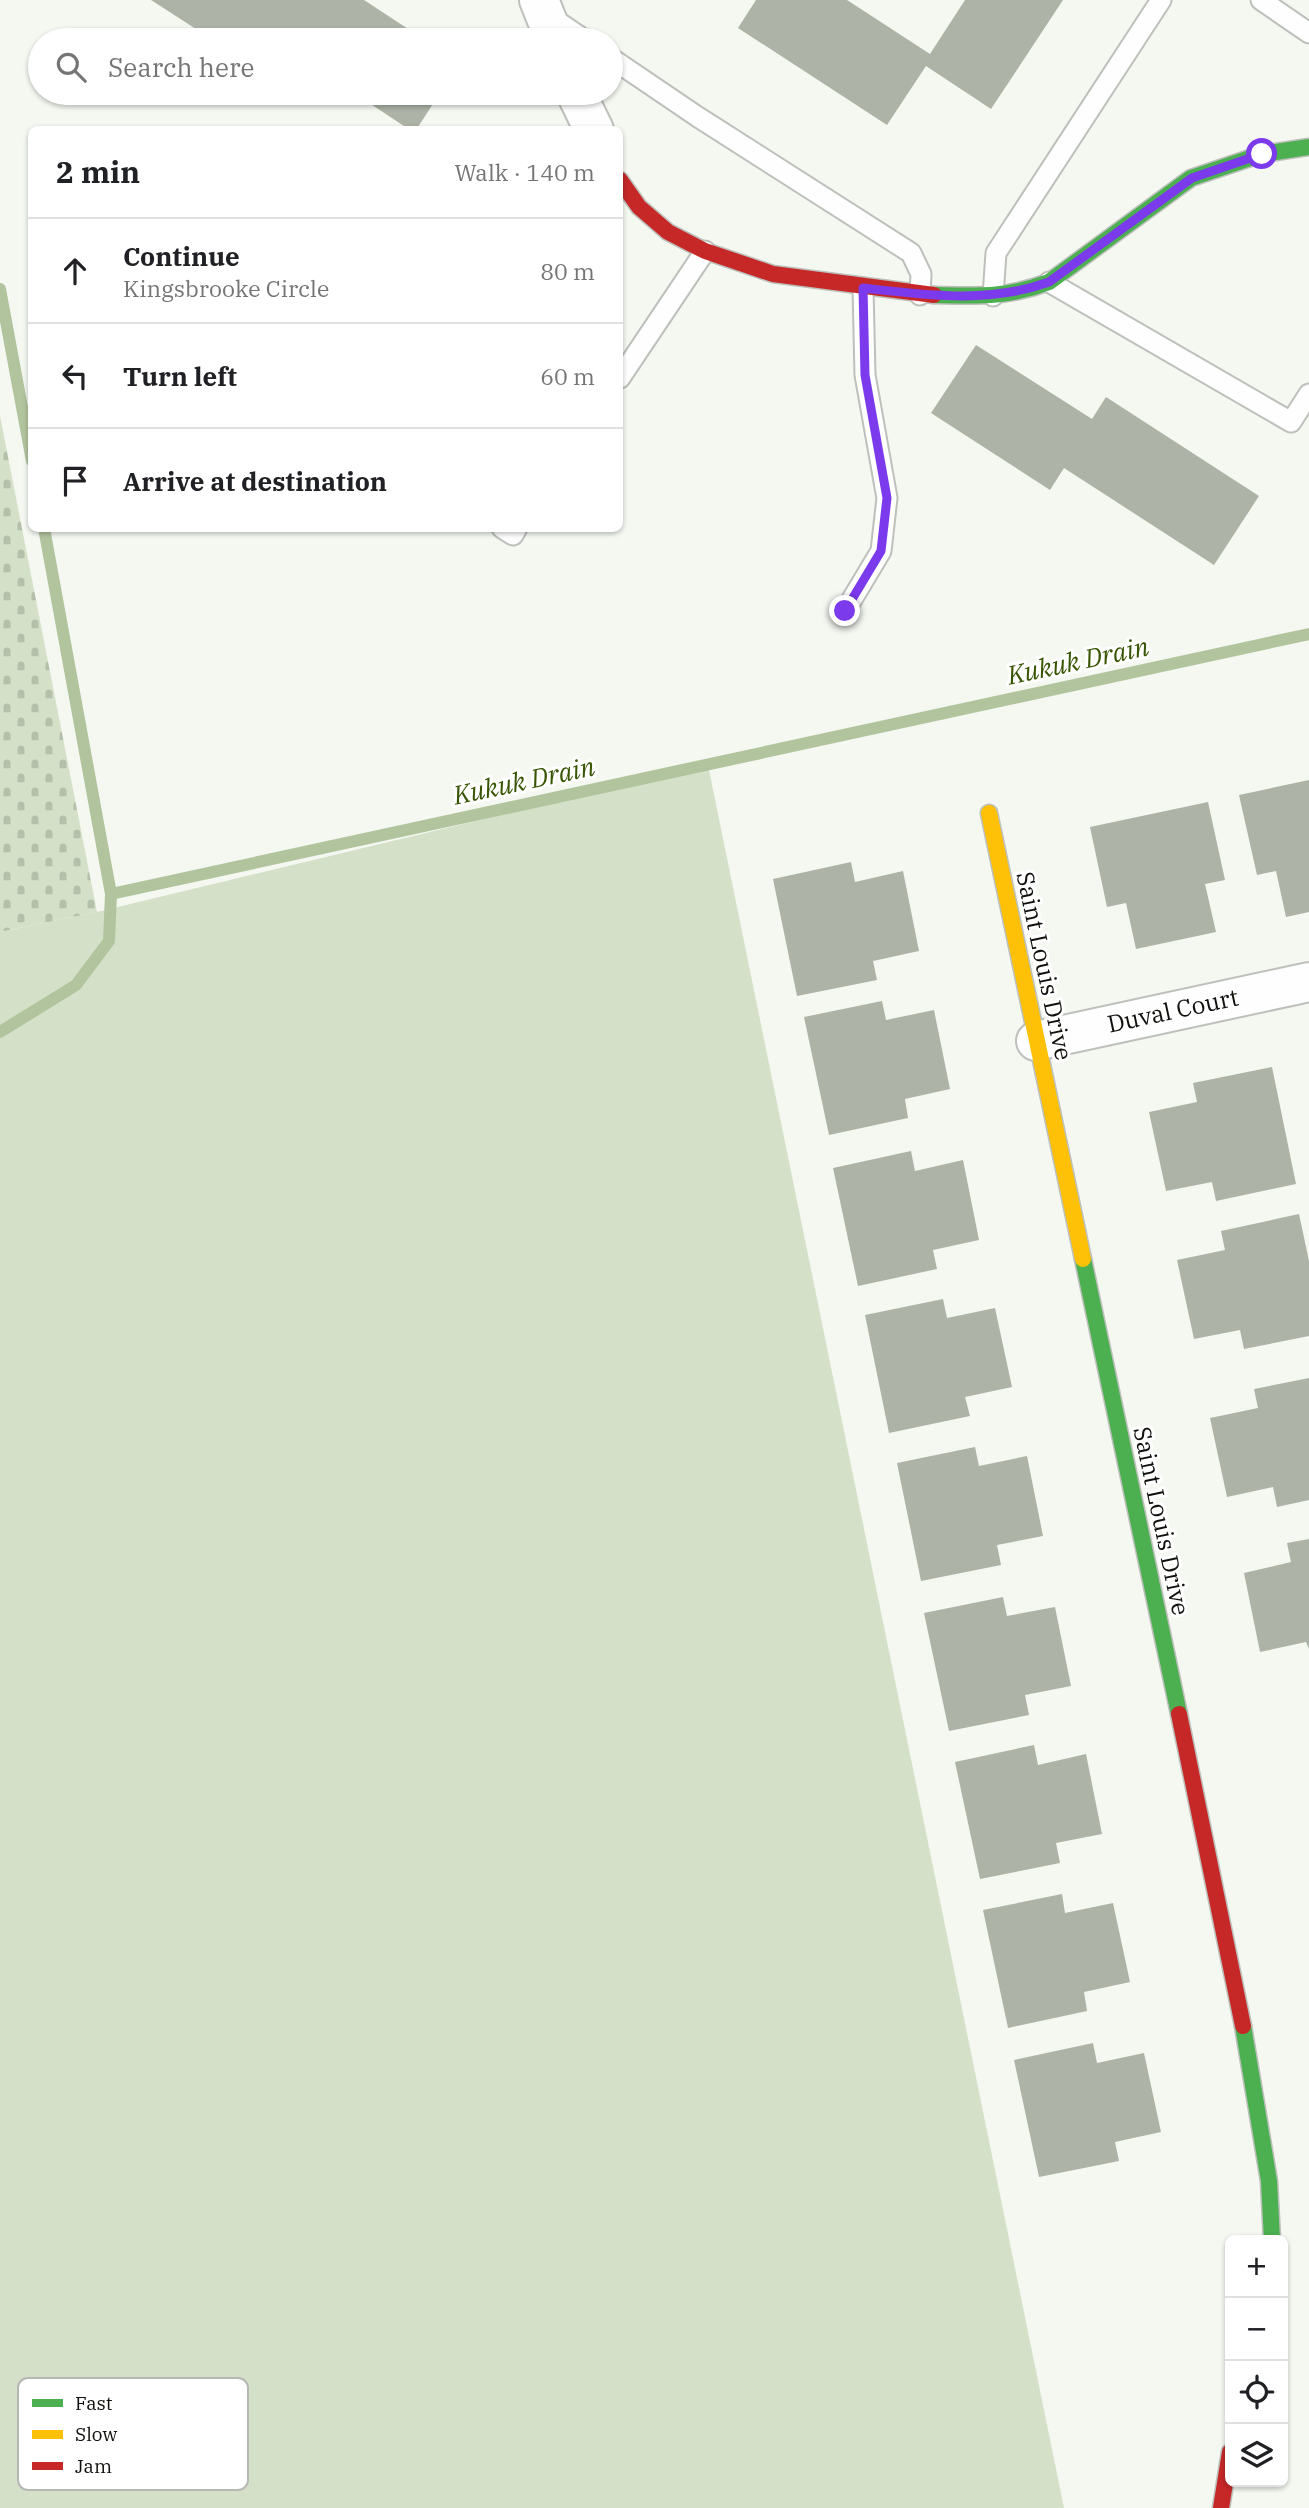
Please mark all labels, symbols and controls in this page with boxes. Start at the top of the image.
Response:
search box [28,28,623,105]
icon: search [52,48,90,86]
text: Search here [108,50,254,84]
route start [1246,138,1277,169]
text: 2 min [56,152,140,191]
text: Walk · 140 m [454,157,595,187]
text: Continue [123,239,240,273]
icon: ahead [56,252,94,290]
text: 80 m [540,256,595,286]
text: Kingsbrooke Circle [123,273,329,303]
icon: left [56,357,94,395]
text: Turn left [123,359,237,393]
text: 60 m [540,361,595,391]
icon: arrive [56,462,94,500]
text: Arrive at destination [123,464,387,498]
route end [829,595,860,626]
water label: Kukuk Drain [1003,628,1152,692]
water label: Kukuk Drain [449,748,598,812]
street label: Saint Louis Drive [1009,868,1081,1063]
street label: Duval Court [1104,981,1241,1040]
street label: Saint Louis Drive [1126,1423,1198,1618]
map controls [1225,2235,1288,2487]
button: + [1225,2235,1288,2298]
button: − [1225,2298,1288,2361]
button: locate [1225,2361,1288,2424]
legend [18,2378,248,2490]
text: Fast [75,2391,113,2415]
text: Slow [75,2422,117,2446]
button: layers [1225,2424,1288,2487]
text: Jam [75,2454,112,2478]

